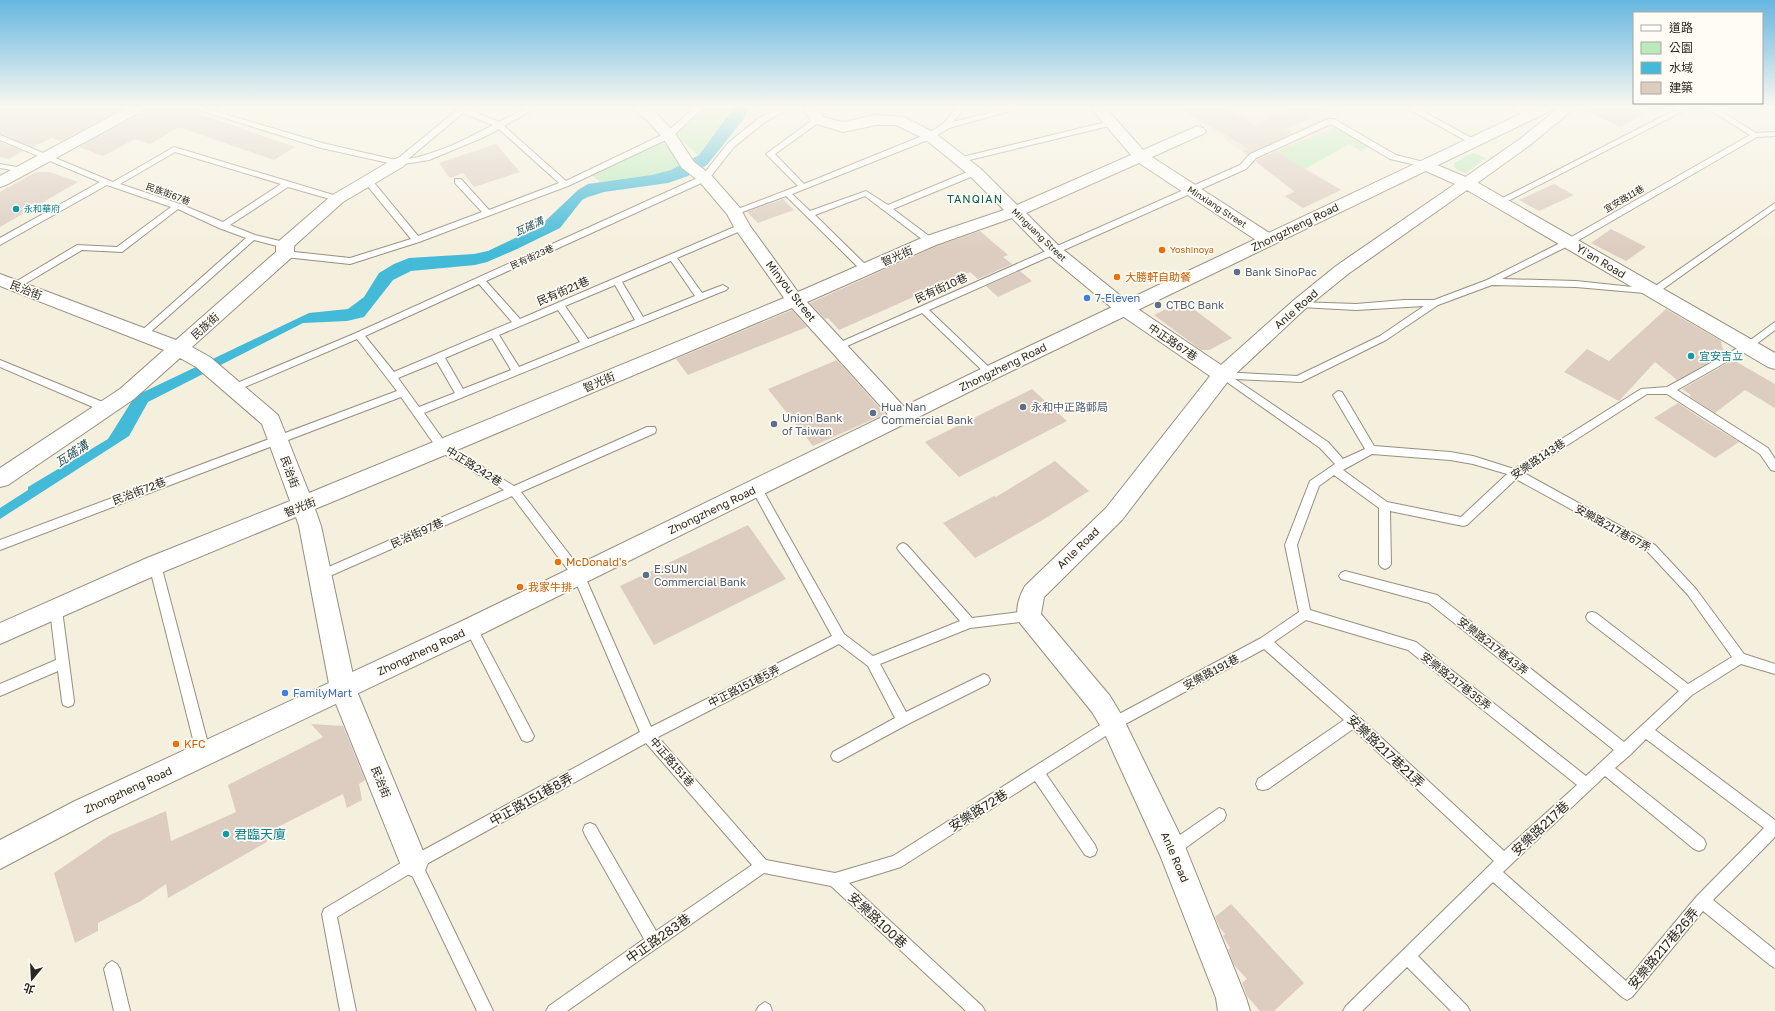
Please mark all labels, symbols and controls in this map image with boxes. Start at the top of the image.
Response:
legend [1633,12,1763,104]
text: 道路 [1669,20,1693,35]
text: 公園 [1669,40,1693,55]
text: 水域 [1669,60,1693,75]
text: 建築 [1669,80,1693,95]
street label: 民族街67巷 [145,180,192,207]
street label: Minxiang Street [1186,183,1249,230]
street label: 宜安路11巷 [1602,183,1646,215]
district label: TANQIAN [947,192,1003,205]
street label: Zhongzheng Road [1249,200,1341,253]
place label: 永和華府 [24,203,60,214]
marker: 永和華府 [11,204,21,214]
street label: Minguang Street [1010,206,1069,264]
water label: 瓦磘溝 [513,213,547,238]
street label: Yi'an Road [1574,241,1628,280]
street label: 民有街23巷 [508,242,555,271]
street label: 智光街 [879,243,915,268]
place label: Yoshinoya [1170,244,1214,255]
marker: Yoshinoya [1157,245,1167,255]
street label: Minyou Street [764,258,819,324]
place label: Bank SinoPac [1245,265,1317,278]
marker: Bank SinoPac [1232,267,1242,277]
street label: 民有街10巷 [913,270,969,305]
place label: 大勝軒自助餐 [1125,270,1191,283]
marker: 大勝軒自助餐 [1112,272,1122,282]
street label: 民有街21巷 [535,274,591,307]
street label: 民治街 [8,278,44,302]
street label: Anle Road [1271,286,1320,331]
place label: 7-Eleven [1095,291,1140,304]
marker: 7-Eleven [1082,293,1092,303]
place label: CTBC Bank [1166,298,1224,311]
marker: CTBC Bank [1153,300,1163,310]
street label: 民族街 [188,310,221,341]
street label: 中正路67巷 [1146,320,1200,363]
street label: Zhongzheng Road [957,340,1049,393]
place label: 宜安吉立 [1699,349,1743,362]
marker: 宜安吉立 [1686,351,1696,361]
street label: 智光街 [581,369,617,394]
place label: Hua Nan Commercial Bank [881,400,973,426]
place label: 永和中正路郵局 [1031,400,1108,413]
marker: 永和中正路郵局 [1018,402,1028,412]
marker: Hua Nan Commercial Bank [868,408,878,418]
place label: Union Bank of Taiwan [782,411,842,437]
marker: Union Bank of Taiwan [769,419,779,429]
water label: 瓦磘溝 [53,436,93,470]
street label: 安樂路143巷 [1508,436,1567,481]
street label: 中正路242巷 [444,443,505,488]
street label: 民治街 [279,454,302,490]
street label: 民治街72巷 [110,474,167,507]
street label: Zhongzheng Road [666,483,758,536]
street label: 智光街 [282,494,318,519]
street label: 安樂路217巷67弄 [1573,501,1654,554]
street label: 民治街97巷 [388,515,445,550]
street label: Anle Road [1054,524,1101,571]
place label: McDonald's [566,555,627,568]
marker: McDonald's [553,557,563,567]
place label: E.SUN Commercial Bank [654,562,746,588]
marker: E.SUN Commercial Bank [641,570,651,580]
place label: 我家牛排 [528,580,572,593]
marker: 我家牛排 [515,582,525,592]
street label: 安樂路217巷43弄 [1456,614,1531,677]
street label: Zhongzheng Road [375,625,467,678]
street label: 安樂路217巷35弄 [1419,649,1494,712]
street label: 安樂路191巷 [1181,651,1241,692]
street label: 中正路151巷5弄 [706,662,782,709]
place label: FamilyMart [293,686,352,699]
marker: FamilyMart [280,688,290,698]
street label: 安樂路217巷21弄 [1344,711,1428,791]
street label: 中正路151巷 [647,734,697,789]
place label: KFC [184,737,206,750]
marker: KFC [171,739,181,749]
street label: Zhongzheng Road [82,763,174,816]
street label: 民治街 [369,764,394,800]
street label: 中正路151巷8弄 [486,769,576,829]
street label: 安樂路72巷 [946,786,1010,834]
street label: 安樂路217巷 [1508,797,1572,859]
place label: 君臨天廈 [234,826,286,842]
marker: 君臨天廈 [221,829,231,839]
street label: Anle Road [1159,830,1192,884]
street label: 安樂路100巷 [845,889,911,951]
street label: 安樂路217巷26弄 [1624,904,1702,992]
street label: 中正路283巷 [623,910,693,966]
north arrow [12,959,52,999]
text: 北 [22,981,36,997]

